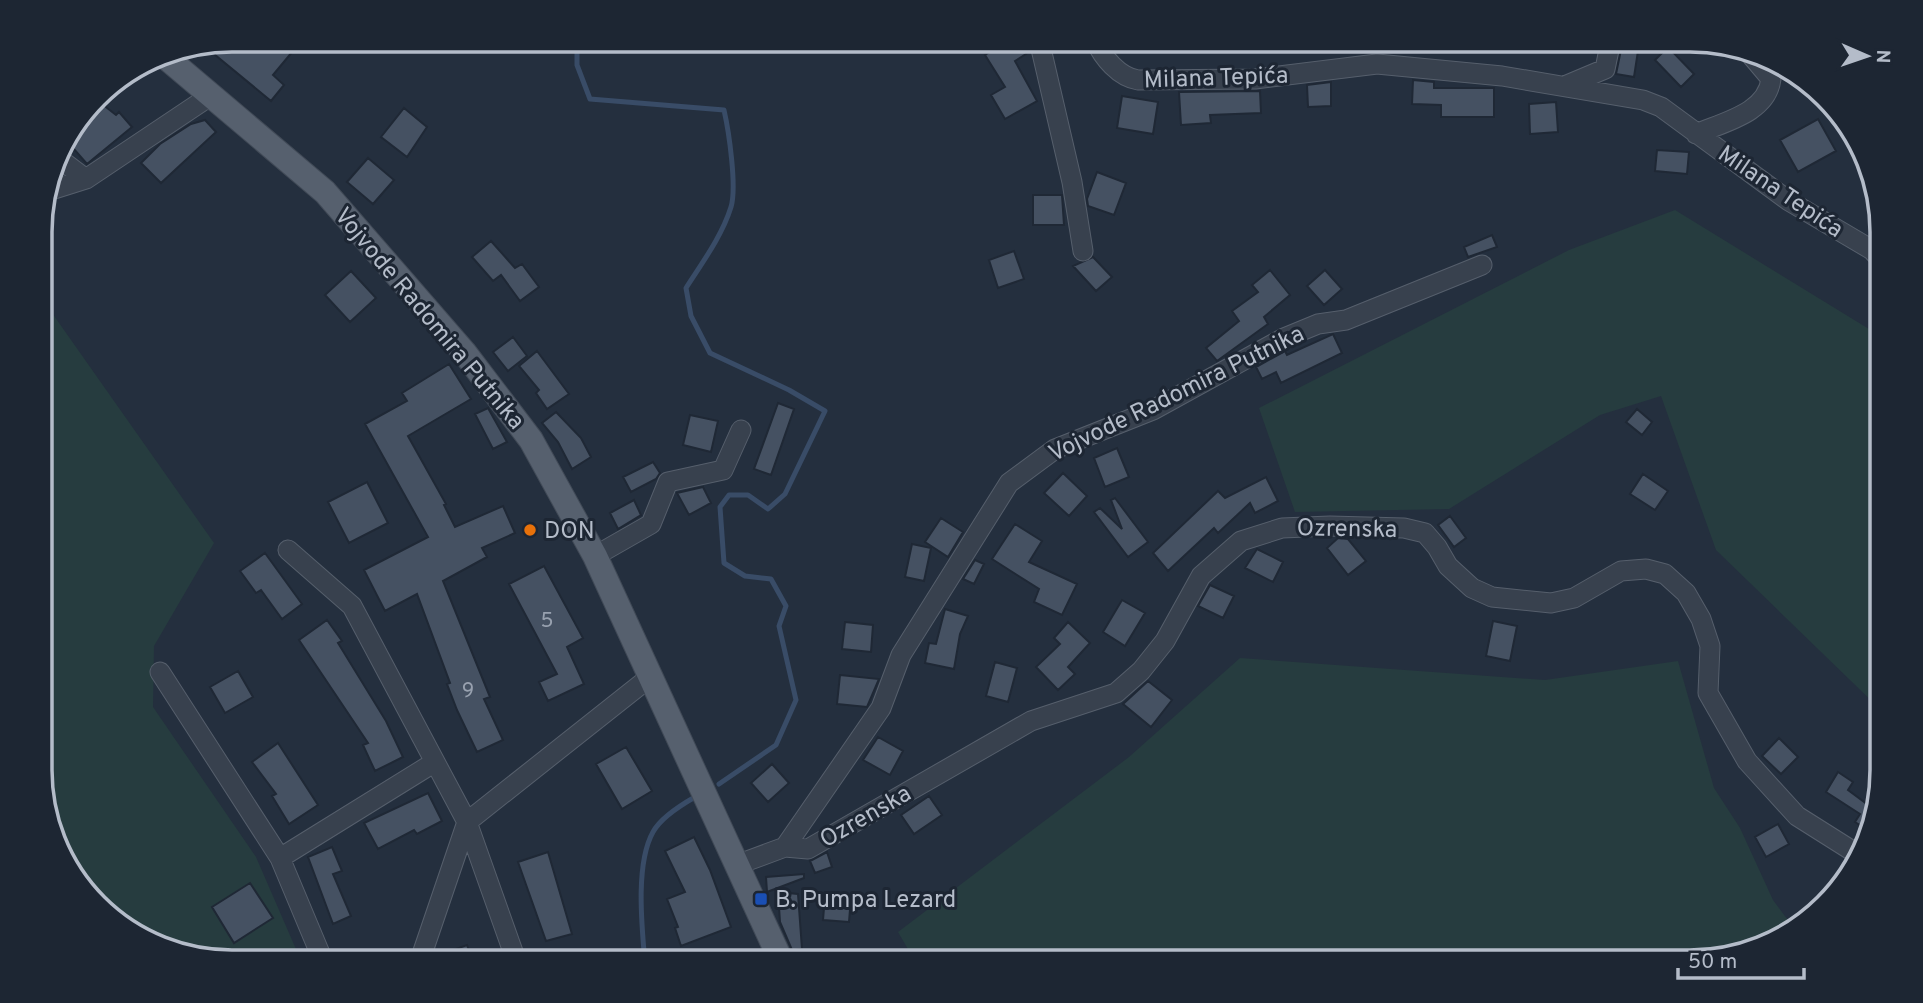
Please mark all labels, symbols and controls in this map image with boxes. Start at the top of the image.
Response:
north arrow [1832,21,1902,91]
text: N [1870,49,1894,64]
street label: Milana Tepića [1143,61,1289,97]
street label: Milana Tepića [1712,140,1848,246]
street label: Vojvode Radomira Putnika [327,202,530,436]
street label: Vojvode Radomira Putnika [1044,320,1310,470]
street label: Ozrenska [1296,514,1398,546]
place label: DON [544,517,595,547]
marker: DON [522,522,538,538]
house number: 5 [540,608,554,635]
house number: 9 [462,678,474,705]
street label: Ozrenska [815,780,917,856]
place label: B. Pumpa Lezard [775,886,956,916]
marker: B. Pumpa Lezard [753,891,769,907]
scale bar [1678,936,1804,980]
text: 50 m [1688,949,1737,976]

